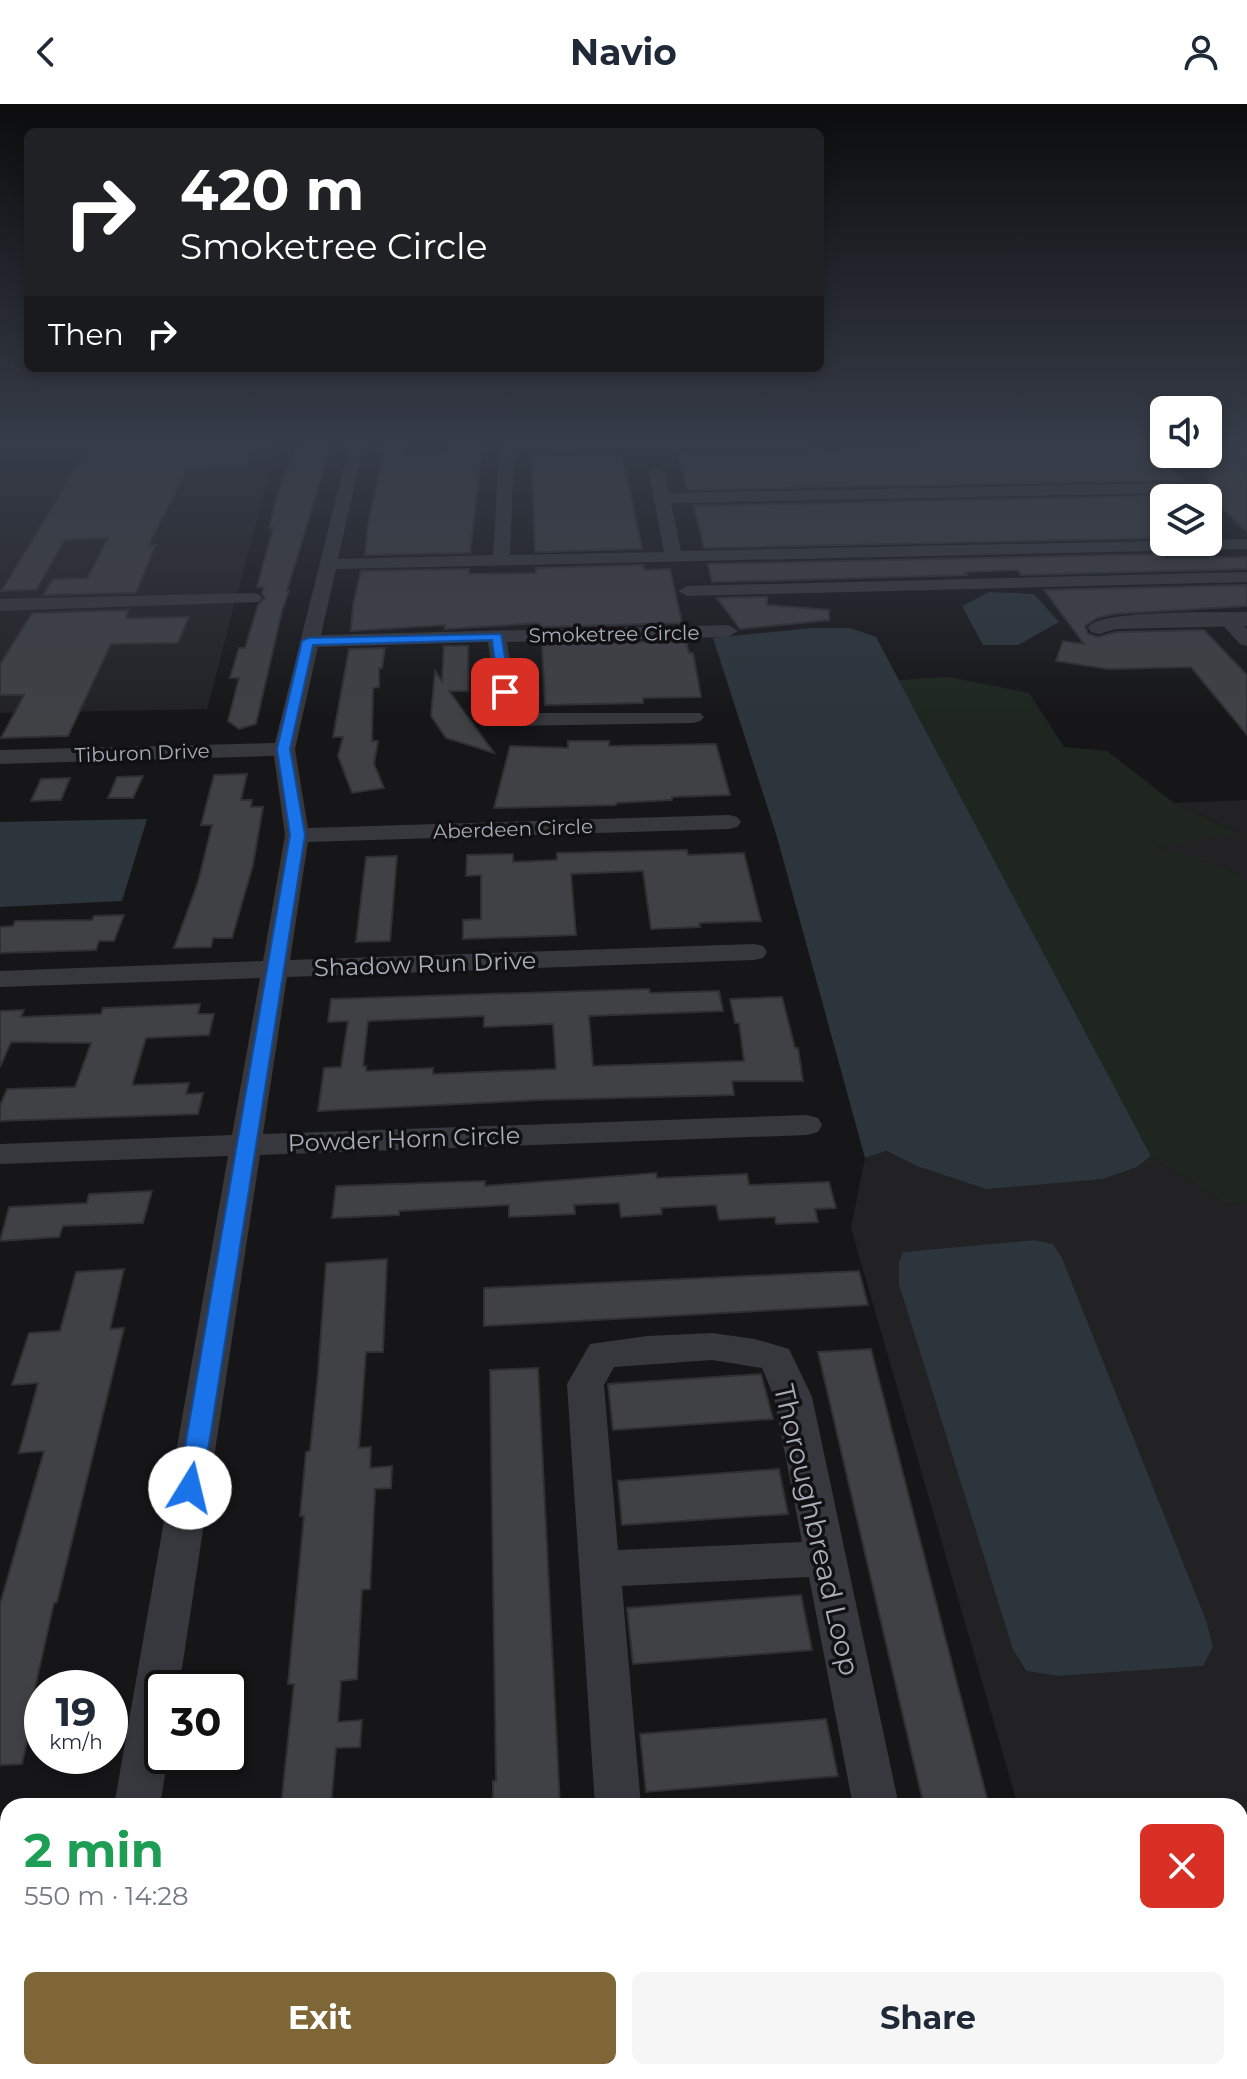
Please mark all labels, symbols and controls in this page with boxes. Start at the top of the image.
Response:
icon: back [24,30,68,74]
text: Navio [570,30,677,74]
icon: person [1179,30,1223,74]
text: 420 m [180,156,364,224]
icon: right [48,160,152,264]
text: Smoketree Circle [180,224,488,268]
icon: right [140,312,184,356]
text: Then [48,316,124,353]
map controls [1150,396,1222,556]
button: sound [1150,396,1222,468]
button: layers [1150,484,1222,556]
street label: Smoketree Circle [528,621,700,647]
pin [471,658,539,726]
icon: arrive [483,670,527,714]
street label: Tiburon Drive [74,739,210,767]
street label: Aberdeen Circle [433,814,593,844]
street label: Shadow Run Drive [313,946,537,982]
street label: Powder Horn Circle [287,1120,521,1158]
street label: Thoroughbread Loop [767,1381,867,1679]
position arrow [148,1446,232,1530]
speed limit sign: 30 [144,1670,248,1774]
text: 19 [55,1687,97,1736]
text: km/h [49,1730,103,1754]
text: 2 min [24,1821,164,1879]
button: close [1140,1824,1224,1908]
text: 550 m · 14:28 [24,1880,189,1912]
button: Exit [24,1972,616,2064]
button: Share [632,1972,1224,2064]

